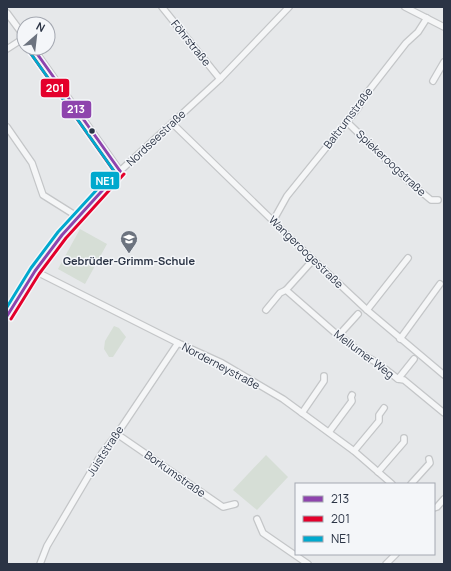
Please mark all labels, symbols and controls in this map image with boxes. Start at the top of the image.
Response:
north arrow [16,16,56,56]
street label: Föhrstraße [168,17,215,69]
text: N [34,18,48,35]
line badge: 201 [40,78,70,98]
text: 201 [46,80,64,95]
street label: Baltrumstraße [320,84,376,151]
line badge: 213 [61,100,92,119]
text: 213 [67,101,85,116]
street label: Nordseestraße [123,106,189,169]
unlabelled marker [87,126,97,136]
street label: Spiekeroogstraße [353,126,430,199]
line badge: NE1 [90,171,120,190]
text: NE1 [95,173,115,188]
street label: Wangeroogestraße [266,212,347,292]
school or university icon: Gebrüder-Grimm-Schule [119,229,139,254]
place label: Gebrüder-Grimm-Schule [63,253,195,268]
street label: Mellumer Weg [331,326,397,381]
street label: Norderneystraße [180,339,263,393]
street label: Juiststraße [83,422,127,479]
street label: Borkumstraße [142,447,209,501]
legend [295,483,435,555]
text: 213 [331,490,349,507]
text: 201 [331,510,350,527]
text: NE1 [331,530,351,547]

